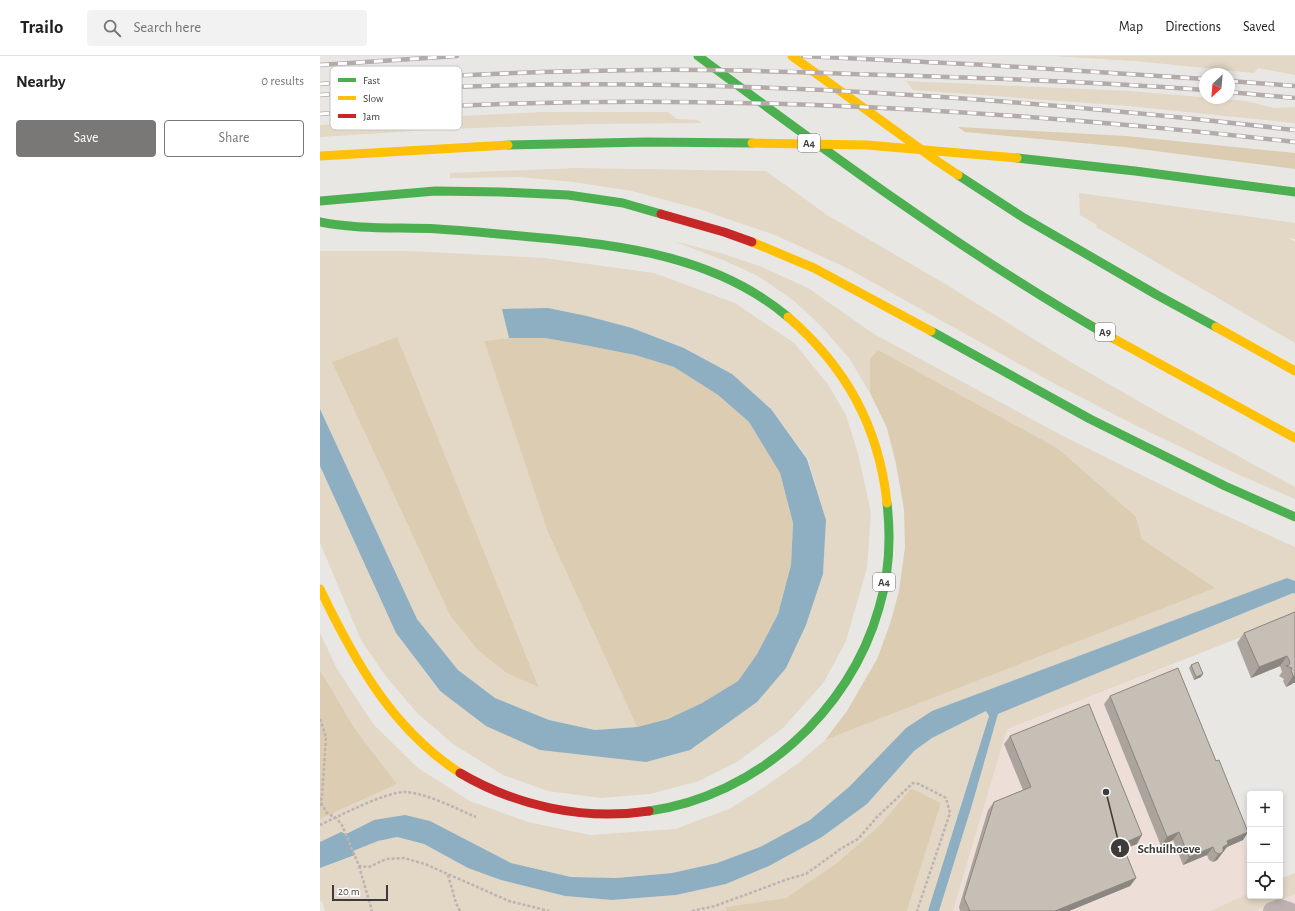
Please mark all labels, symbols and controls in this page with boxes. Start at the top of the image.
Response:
search box [87,10,367,46]
icon: search [101,17,123,39]
text: Trailo [20,18,63,37]
text: Search here [133,20,201,35]
text: Map [1119,20,1143,34]
text: Directions [1165,20,1221,34]
text: Saved [1243,20,1275,34]
legend [330,66,462,130]
north arrow [1199,68,1235,104]
text: Nearby [16,73,66,90]
text: 0 results [261,75,304,88]
text: Fast [363,75,381,86]
text: Slow [363,93,384,104]
text: Jam [363,111,380,122]
button: Save [16,120,156,157]
button: Share [164,120,304,157]
road number: A4 [798,134,820,152]
road number: A9 [1095,323,1115,341]
road number: A4 [873,573,895,591]
map controls [1247,791,1283,899]
button: + [1247,791,1283,827]
button: − [1247,827,1283,863]
callout: Schuilhoeve [1110,836,1209,861]
text: 1 [1118,842,1122,854]
text: Schuilhoeve [1138,843,1201,856]
button: locate [1247,863,1283,899]
scale bar [332,883,388,902]
text: 20 m [338,886,359,897]

